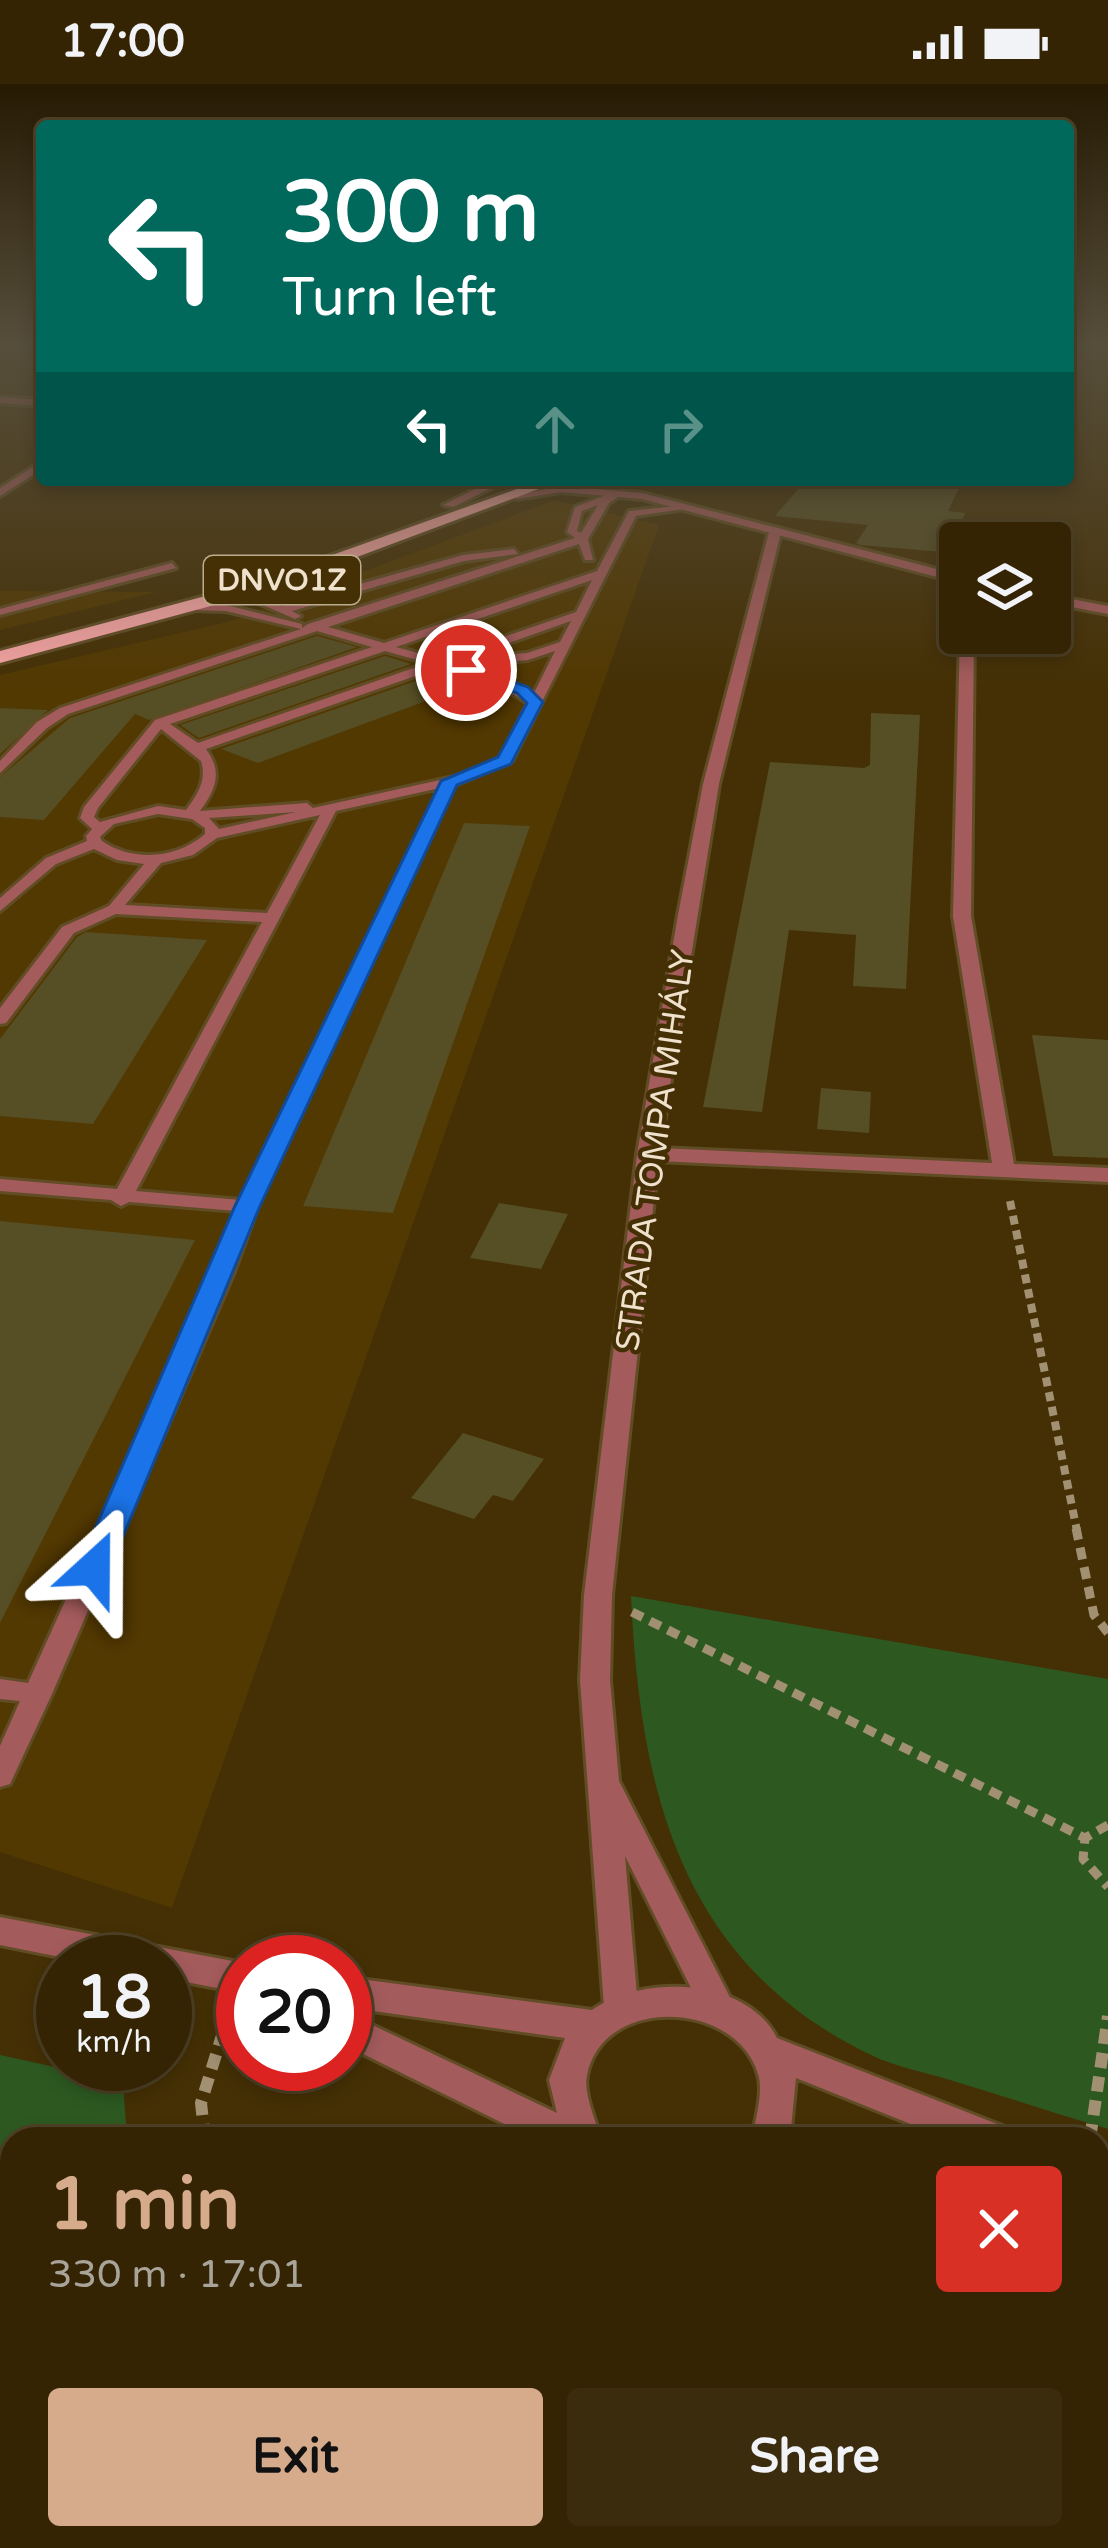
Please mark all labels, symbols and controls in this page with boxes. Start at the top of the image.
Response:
text: 17:00 [60,15,185,69]
text: 300 m [282,163,539,264]
icon: left [84,168,240,324]
text: Turn left [282,265,497,330]
icon: left [396,396,462,462]
icon: ahead [522,396,588,462]
icon: right [648,396,714,462]
map controls [939,522,1071,654]
button: layers [939,522,1071,654]
road number: DNVO1Z [204,556,360,604]
pin [415,619,517,721]
icon: arrive [433,637,499,703]
street label: STRADA TOMPA MIHÁLY [608,947,703,1353]
position arrow [31,1505,157,1631]
speed limit sign: 20 [216,1935,372,2091]
text: 18 [76,1962,152,2034]
text: km/h [76,2024,152,2061]
text: 1 min [48,2162,240,2249]
button: close [936,2166,1062,2292]
text: 330 m · 17:01 [48,2251,306,2298]
button: Exit [48,2388,543,2526]
button: Share [567,2388,1062,2526]

